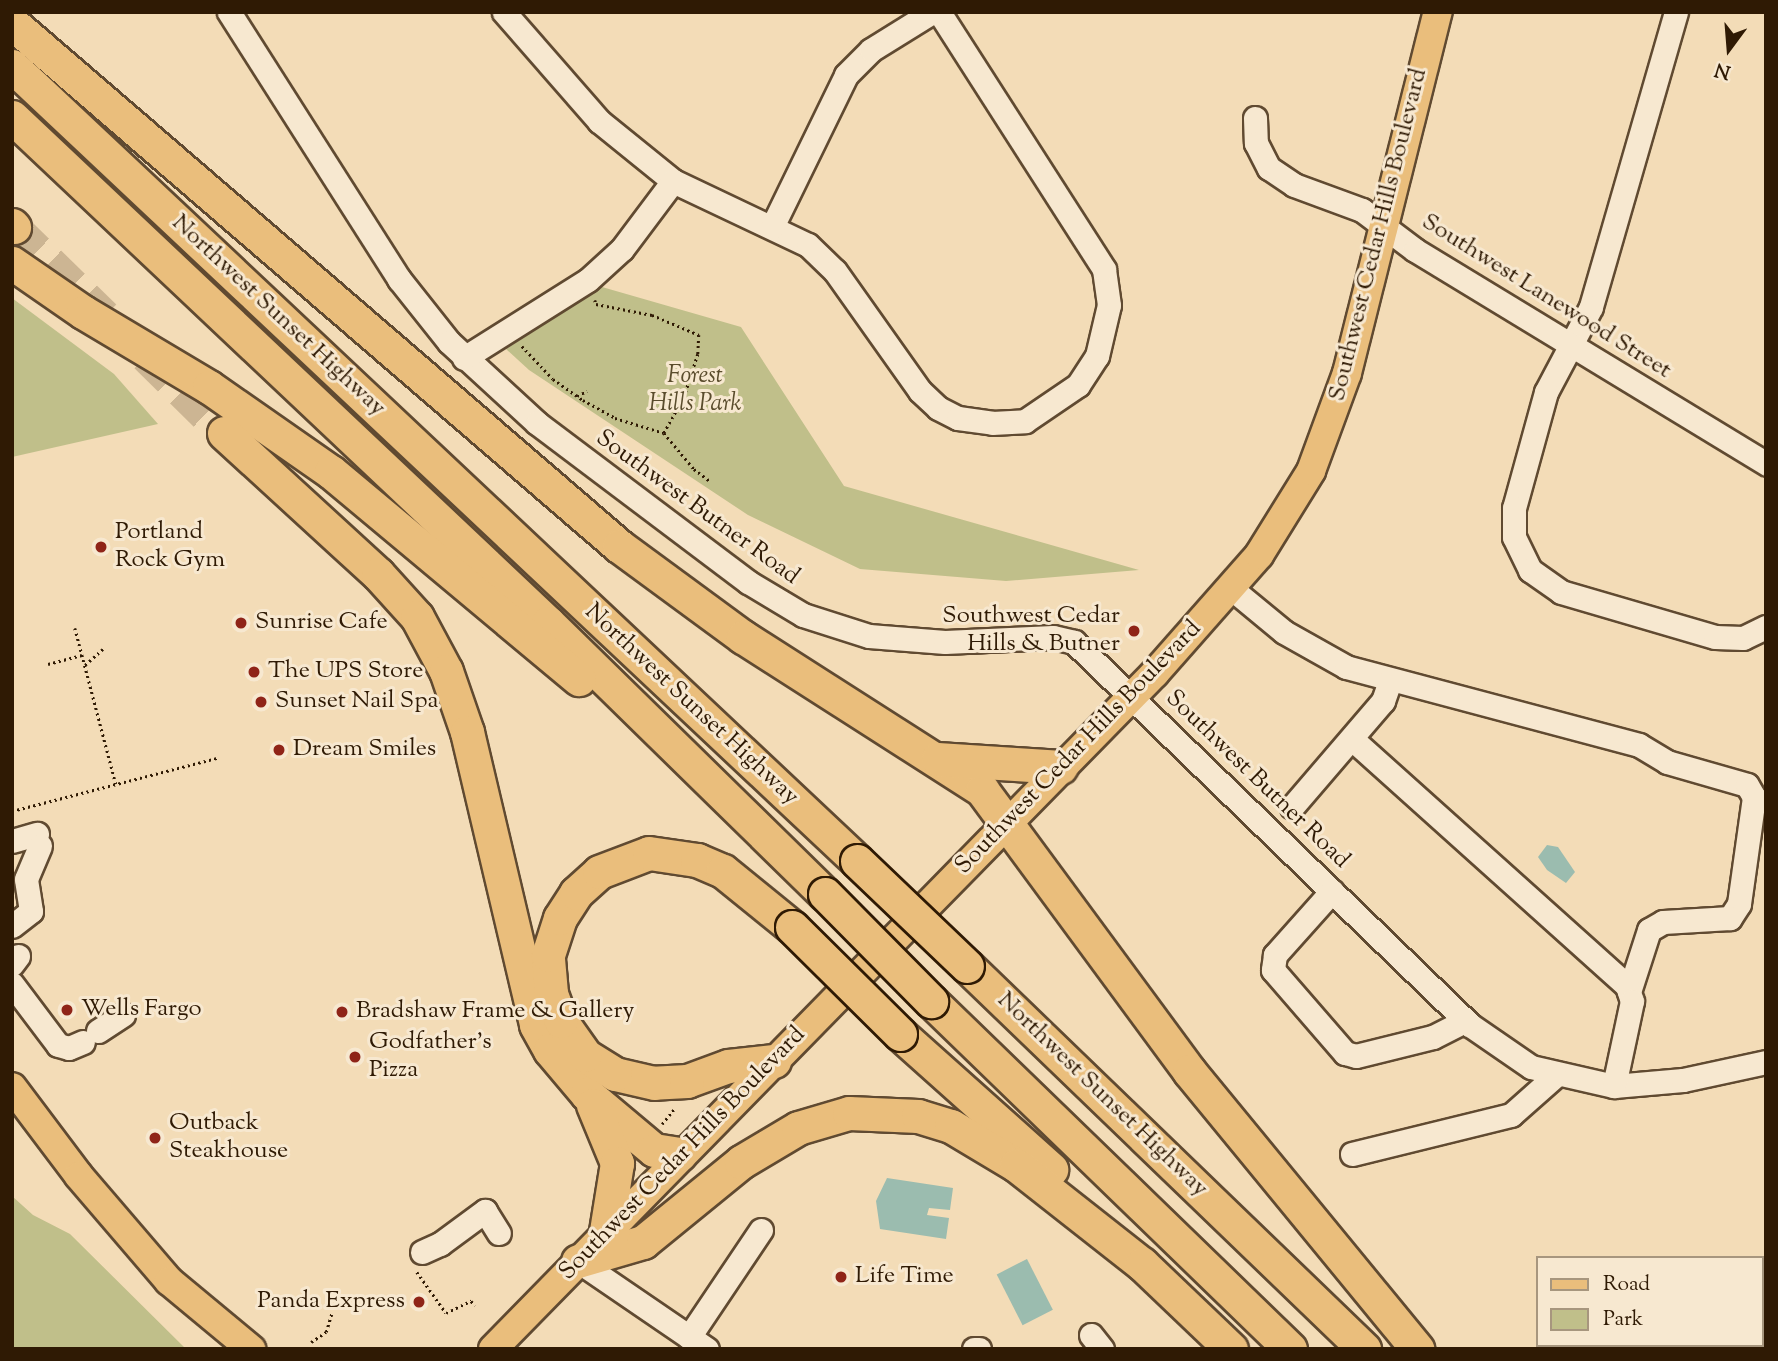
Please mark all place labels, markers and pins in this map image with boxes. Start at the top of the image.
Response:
place label: Portland Rock Gym [115,519,225,575]
marker: Portland Rock Gym [93,539,109,555]
place label: Southwest Cedar Hills & Butner [942,603,1120,659]
place label: Sunrise Cafe [255,609,388,637]
marker: Sunrise Cafe [233,615,249,631]
marker: Southwest Cedar Hills & Butner [1126,623,1142,639]
place label: The UPS Store [268,658,423,686]
marker: The UPS Store [246,664,262,680]
place label: Sunset Nail Spa [275,688,439,716]
marker: Sunset Nail Spa [253,694,269,710]
place label: Dream Smiles [293,736,436,764]
marker: Dream Smiles [271,742,287,758]
place label: Wells Fargo [81,996,202,1024]
place label: Bradshaw Frame & Gallery [356,998,634,1026]
marker: Wells Fargo [59,1002,75,1018]
marker: Bradshaw Frame & Gallery [334,1004,350,1020]
place label: Godfather's Pizza [369,1029,492,1085]
marker: Godfather's Pizza [347,1049,363,1065]
place label: Outback Steakhouse [169,1110,288,1166]
marker: Outback Steakhouse [147,1130,163,1146]
place label: Life Time [855,1263,954,1291]
marker: Life Time [833,1269,849,1285]
place label: Panda Express [257,1288,405,1316]
marker: Panda Express [411,1294,427,1310]

